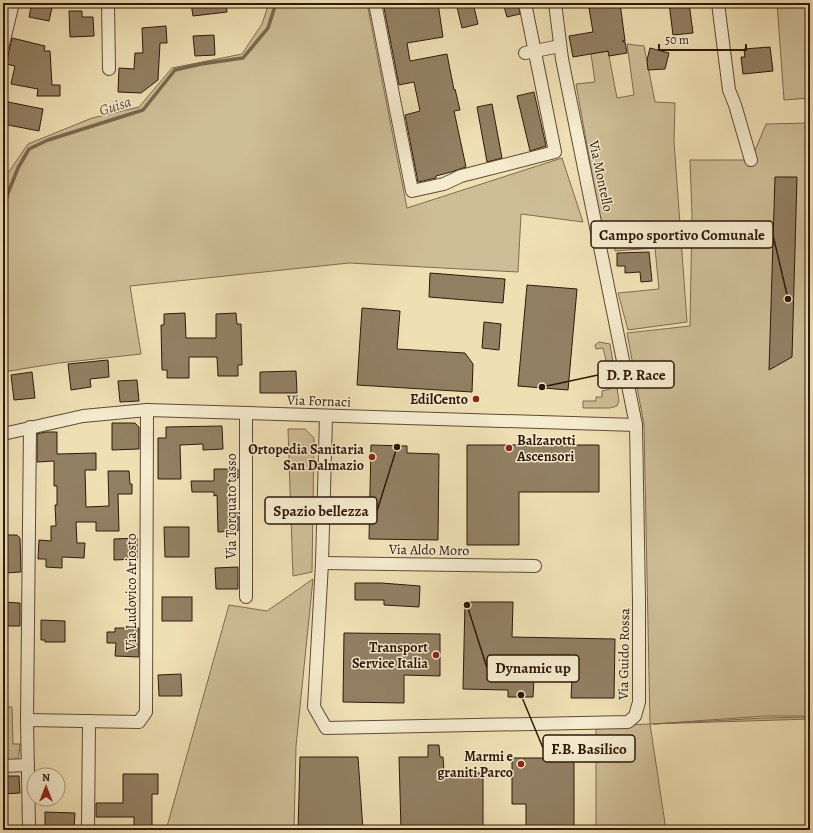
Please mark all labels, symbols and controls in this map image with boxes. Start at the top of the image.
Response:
scale bar [659,26,746,52]
text: 50 m [665,32,689,48]
water label: Guisa [96,91,134,121]
street label: Via Montello [584,138,618,213]
callout: Campo sportivo Comunale [591,221,773,248]
text: Campo sportivo Comunale [599,225,765,245]
callout: D. P. Race [598,361,674,388]
text: D. P. Race [606,365,666,385]
street label: Via Fornaci [286,390,351,412]
place label: EdilCento [410,390,468,409]
marker: EdilCento [471,394,481,404]
place label: Balzarotti Ascensori [516,431,576,466]
place label: Ortopedia Sanitaria San Dalmazio [248,440,364,475]
marker: Balzarotti Ascensori [504,443,514,453]
marker: Ortopedia Sanitaria San Dalmazio [367,452,377,462]
street label: Via Torquato tasso [222,453,241,560]
callout: Spazio bellezza [265,497,377,524]
text: Spazio bellezza [273,501,369,521]
street label: Via Ludovico Ariosto [122,533,141,652]
street label: Via Aldo Moro [388,540,469,560]
street label: Via Guido Rossa [614,607,634,701]
place label: Transport Service Italia [352,638,428,673]
marker: Transport Service Italia [431,650,441,660]
callout: Dynamic up [487,655,579,682]
text: Dynamic up [495,658,571,678]
callout: F.B. Basilico [543,735,635,762]
text: F.B. Basilico [551,739,627,759]
place label: Marmi e graniti Parco [437,747,514,782]
marker: Marmi e graniti Parco [516,759,526,769]
north arrow [26,767,66,807]
text: N [42,770,50,785]

